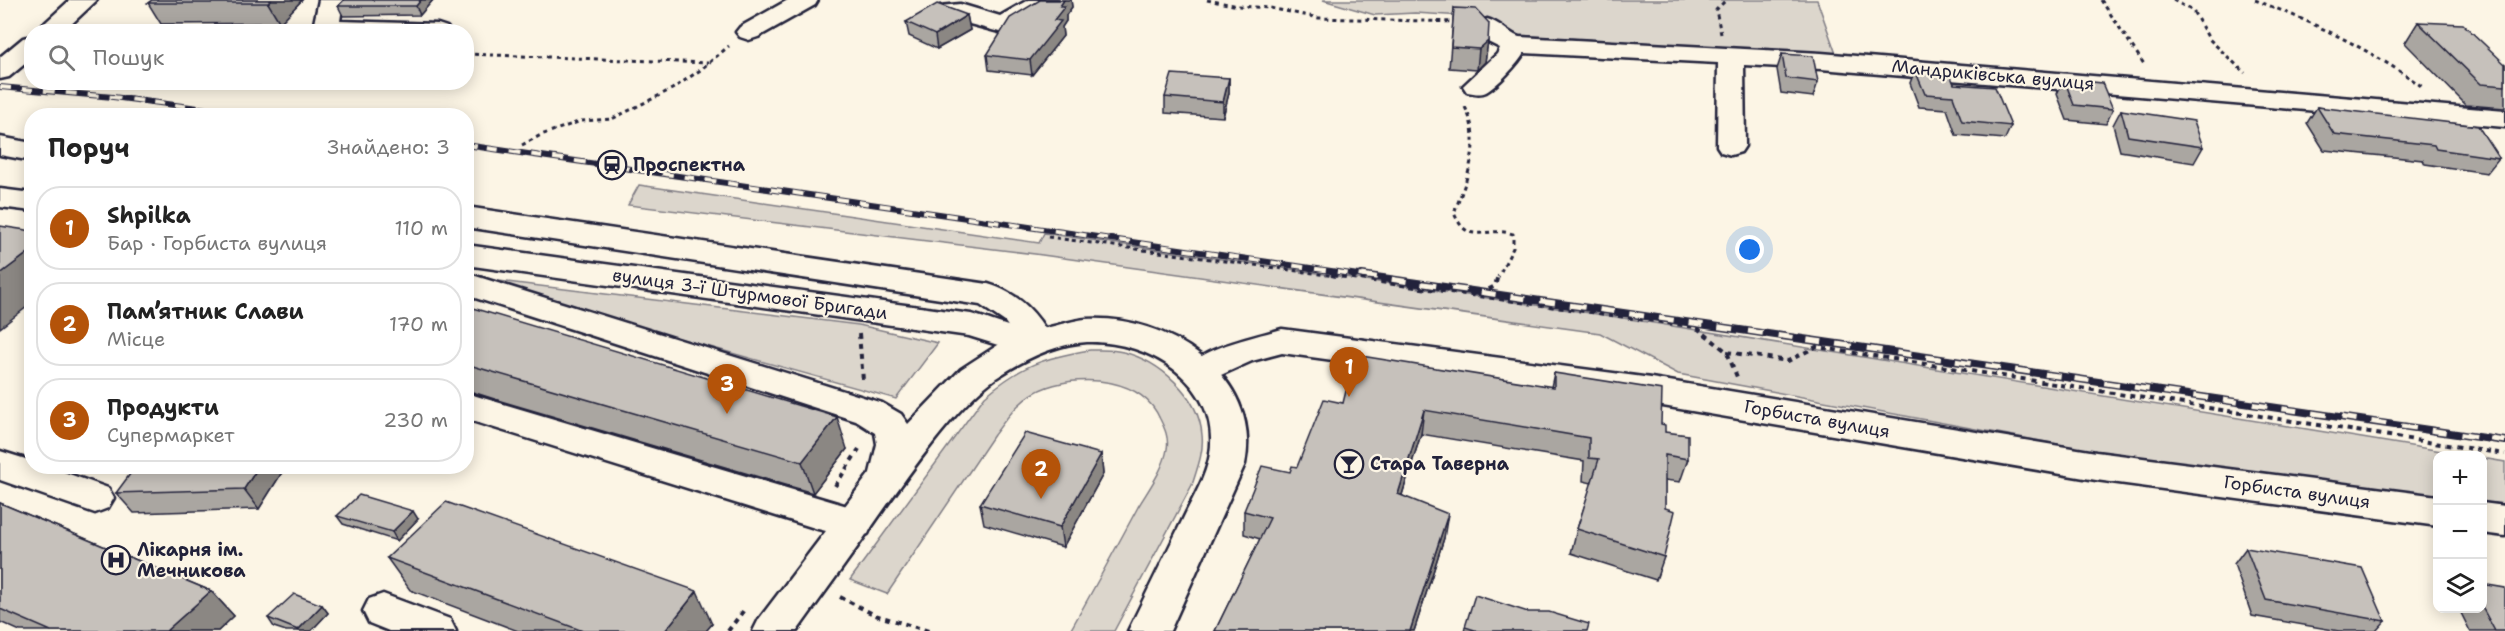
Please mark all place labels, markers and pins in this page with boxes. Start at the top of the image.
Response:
station icon: Проспектна [596,149,628,181]
place label: Проспектна [633,153,746,177]
pin: 1 [1330,348,1368,397]
pin: 3 [708,364,746,414]
bar icon: Стара Таверна [1333,448,1365,480]
pin: 2 [1022,450,1060,499]
place label: Стара Таверна [1370,452,1510,476]
place label: Лікарня ім. Мечникова [137,538,246,583]
hospital icon: Лікарня ім. Мечникова [100,544,132,576]

